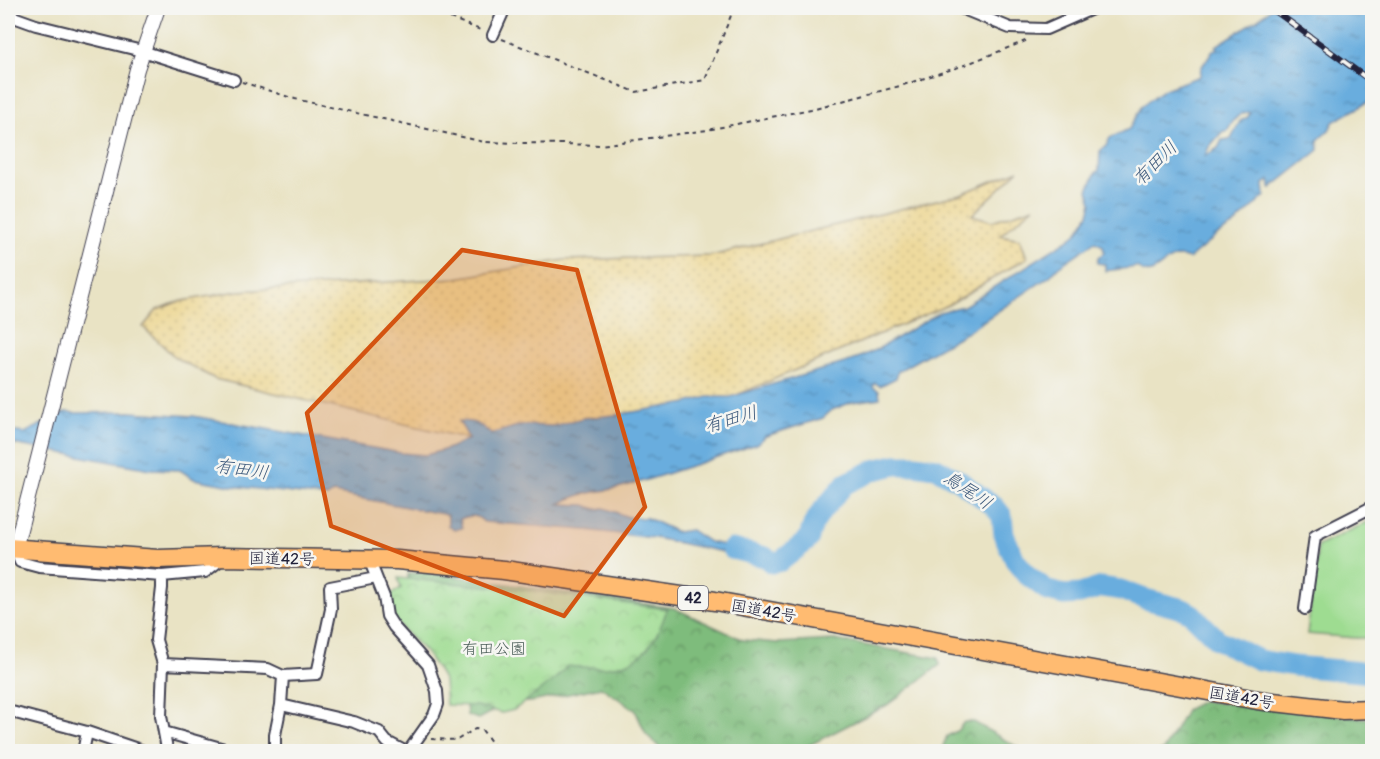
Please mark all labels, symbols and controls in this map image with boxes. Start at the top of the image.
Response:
water label: 有田川 [1128,136,1183,191]
water label: 有田川 [702,401,760,438]
water label: 有田川 [214,454,270,485]
water label: 鳥尾川 [939,466,997,515]
street label: 国道42号 [249,548,315,570]
road number: 42 [678,586,708,610]
street label: 国道42号 [729,595,798,627]
park label: 有田公園 [462,639,526,659]
street label: 国道42号 [1207,682,1276,714]

